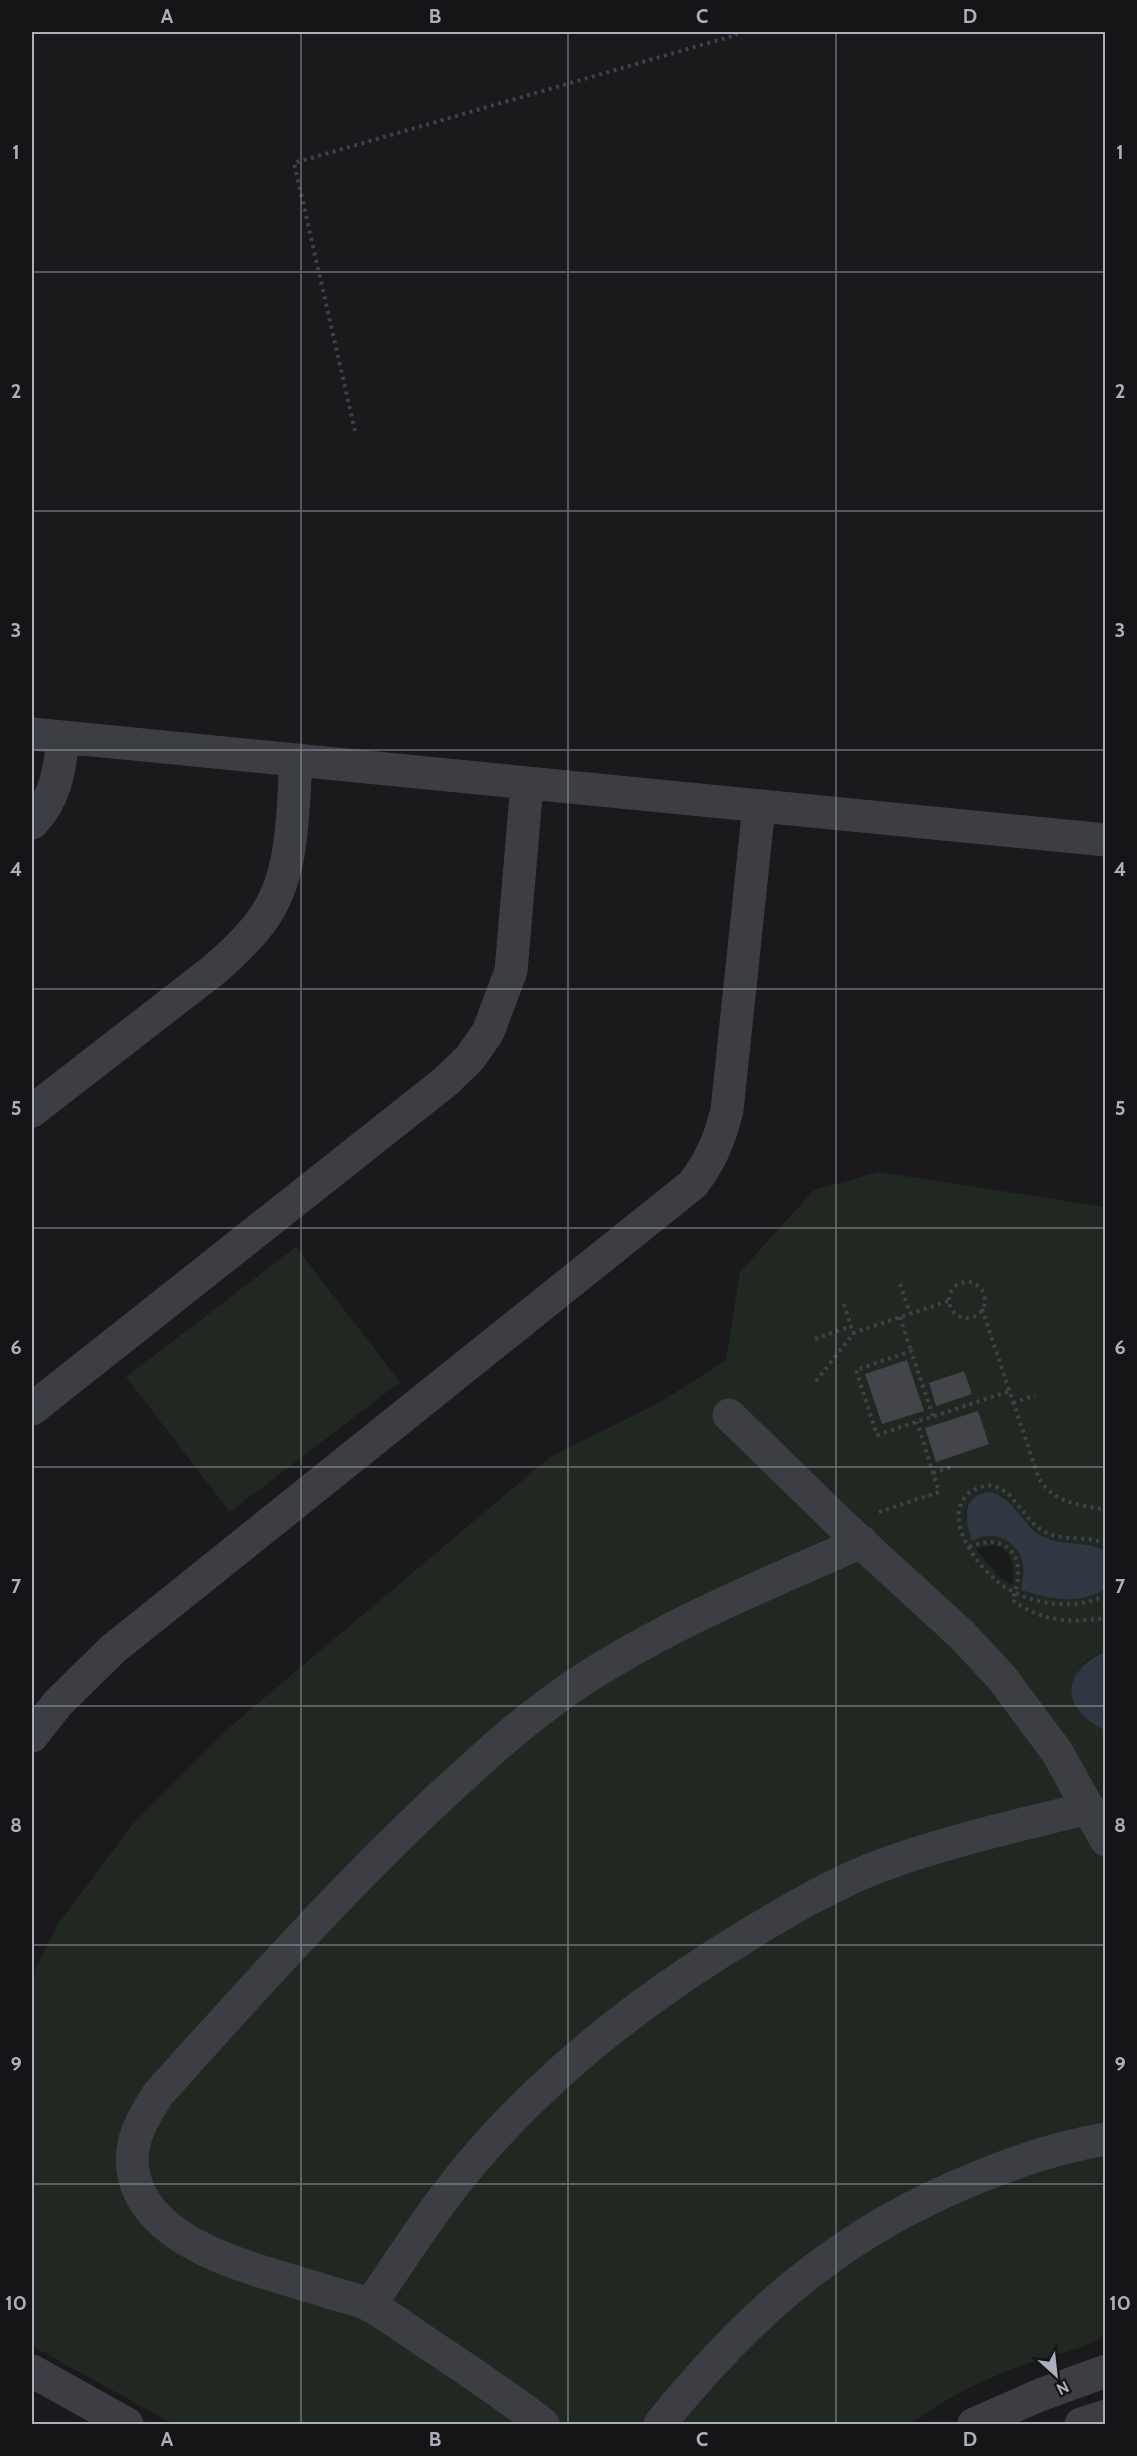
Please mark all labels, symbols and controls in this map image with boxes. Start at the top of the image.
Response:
text: A [161,4,174,28]
text: B [429,4,441,28]
text: C [696,4,708,28]
text: D [963,4,977,28]
text: 1 [12,140,20,164]
text: 1 [1116,140,1124,164]
text: 2 [11,379,21,403]
text: 2 [1115,379,1125,403]
text: 3 [11,618,21,642]
text: 3 [1115,618,1125,642]
text: 4 [10,857,22,881]
text: 4 [1114,857,1126,881]
text: 5 [11,1096,21,1120]
text: 5 [1115,1096,1125,1120]
text: 6 [10,1335,22,1359]
text: 6 [1114,1335,1126,1359]
text: 7 [11,1574,22,1598]
text: 7 [1115,1574,1126,1598]
text: 8 [10,1813,22,1837]
text: 8 [1114,1813,1126,1837]
text: 9 [10,2052,22,2076]
text: 9 [1114,2052,1126,2076]
text: 10 [5,2291,27,2315]
text: 10 [1109,2291,1131,2315]
north arrow [1026,2345,1086,2405]
text: N [1053,2377,1072,2399]
text: A [161,2427,174,2451]
text: B [429,2427,441,2451]
text: C [696,2427,708,2451]
text: D [963,2427,977,2451]

